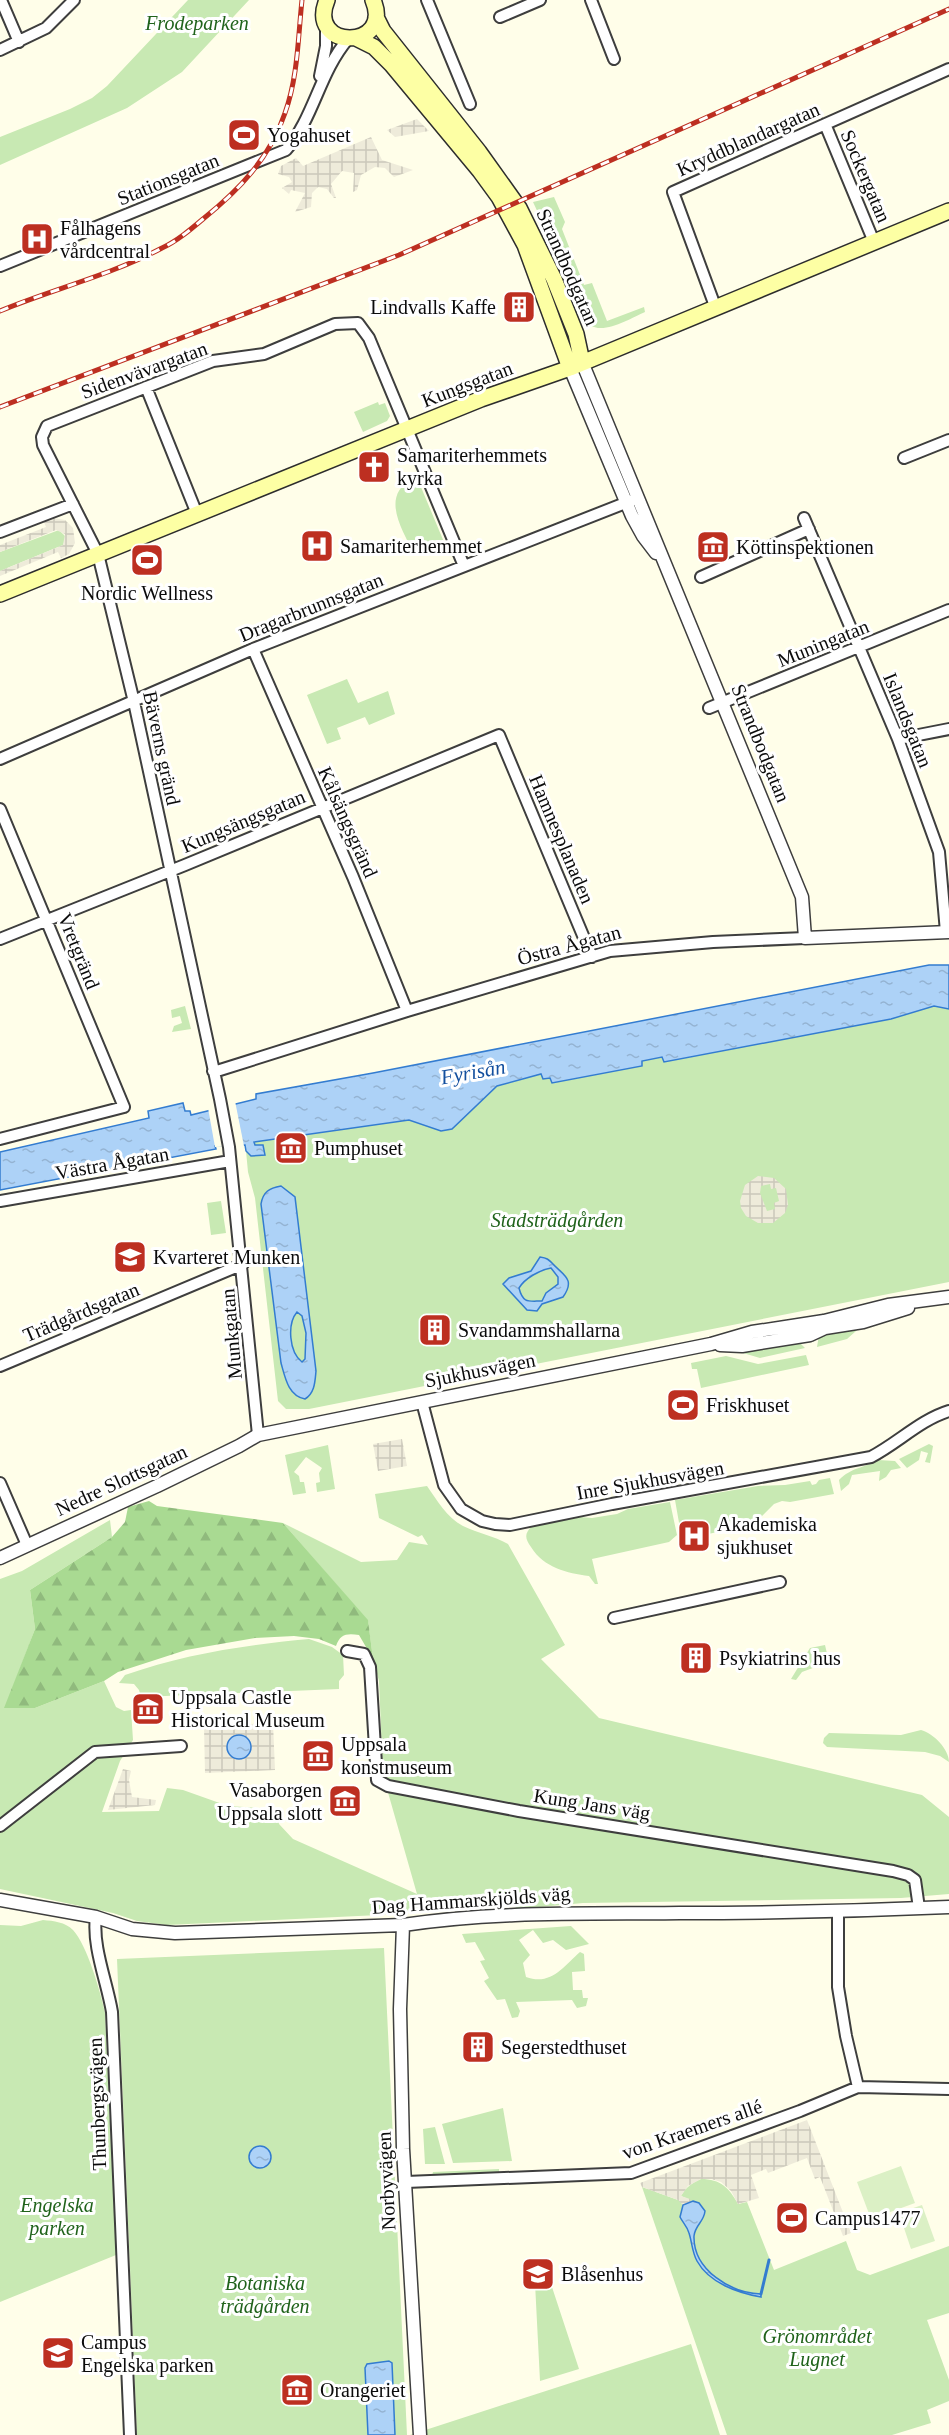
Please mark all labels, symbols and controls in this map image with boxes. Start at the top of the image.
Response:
park label: Frodeparken [144,12,249,35]
street label: Kryddblandargatan [673,98,823,181]
sports icon: Yogahuset [226,117,262,153]
place label: Yogahuset [267,124,351,147]
street label: Sockergatan [836,126,895,226]
street label: Stationsgatan [114,149,222,210]
street label: Strandbodgatan [532,205,604,329]
place label: Fålhagens vårdcentral [60,217,150,262]
hospital icon: Fålhagens vårdcentral [19,221,55,257]
building icon: Lindvalls Kaffe [501,289,537,325]
place label: Lindvalls Kaffe [370,296,496,318]
street label: Sidenvävargatan [78,337,211,404]
street label: Kungsgatan [418,357,516,412]
place label: Samariterhemmets kyrka [397,444,547,490]
church icon: Samariterhemmets kyrka [356,449,392,485]
hospital icon: Samariterhemmet [299,528,335,564]
museum icon: Köttinspektionen [695,529,731,565]
place label: Samariterhemmet [340,535,483,557]
place label: Köttinspektionen [736,536,874,559]
sports icon: Nordic Wellness [129,542,165,578]
street label: Dragarbrunnsgatan [236,568,387,647]
place label: Nordic Wellness [81,582,213,604]
street label: Muningatan [774,615,872,672]
street label: Islandsgatan [878,670,937,771]
street label: Strandbodgatan [726,681,795,806]
street label: Bäverns gränd [138,689,185,807]
street label: Kålsängsgränd [313,763,382,881]
street label: Hamnesplanaden [524,771,599,907]
street label: Kungsängsgatan [178,785,309,858]
street label: Vretgränd [53,910,104,993]
street label: Östra Ågatan [515,921,623,970]
water label: Fyrisån [438,1055,507,1090]
museum icon: Pumphuset [273,1130,309,1166]
place label: Pumphuset [314,1137,403,1160]
street label: Västra Ågatan [53,1142,171,1185]
park label: Stadsträdgården [491,1209,623,1232]
school or university icon: Kvarteret Munken [112,1239,148,1275]
place label: Kvarteret Munken [153,1246,300,1268]
street label: Trädgårdsgatan [20,1278,143,1347]
street label: Munkgatan [216,1288,247,1380]
building icon: Svandammshallarna [417,1312,453,1348]
place label: Svandammshallarna [458,1319,620,1341]
street label: Sjukhusvägen [423,1348,537,1392]
sports icon: Friskhuset [665,1387,701,1423]
place label: Friskhuset [706,1394,790,1416]
street label: Nedre Slottsgatan [52,1440,191,1521]
street label: Inre Sjukhusvägen [575,1456,726,1505]
place label: Akademiska sjukhuset [717,1513,817,1559]
hospital icon: Akademiska sjukhuset [676,1518,712,1554]
building icon: Psykiatrins hus [678,1640,714,1676]
place label: Psykiatrins hus [719,1647,841,1670]
place label: Uppsala Castle Historical Museum [171,1686,325,1731]
museum icon: Uppsala Castle Historical Museum [130,1691,166,1727]
place label: Uppsala konstmuseum [341,1733,453,1778]
museum icon: Uppsala konstmuseum [300,1738,336,1774]
place label: Vasaborgen Uppsala slott [217,1779,322,1825]
museum icon: Vasaborgen Uppsala slott [327,1783,363,1819]
street label: Kung Jans väg [532,1784,652,1825]
street label: Dag Hammarskjölds väg [371,1882,571,1919]
building icon: Segerstedthuset [460,2029,496,2065]
place label: Segerstedthuset [501,2036,627,2059]
street label: Thunbergsvägen [84,2037,111,2171]
street label: von Kraemers allé [619,2095,765,2163]
street label: Norbyvägen [372,2131,401,2231]
park label: Engelska parken [19,2194,94,2240]
sports icon: Campus1477 [774,2200,810,2236]
place label: Campus1477 [815,2207,921,2230]
school or university icon: Blåsenhus [520,2256,556,2292]
place label: Blåsenhus [561,2263,643,2285]
park label: Botaniska trädgården [220,2272,310,2318]
park label: Grönområdet Lugnet [763,2325,872,2371]
place label: Campus Engelska parken [81,2331,214,2377]
school or university icon: Campus Engelska parken [40,2335,76,2371]
museum icon: Orangeriet [279,2372,315,2408]
place label: Orangeriet [320,2379,406,2402]

